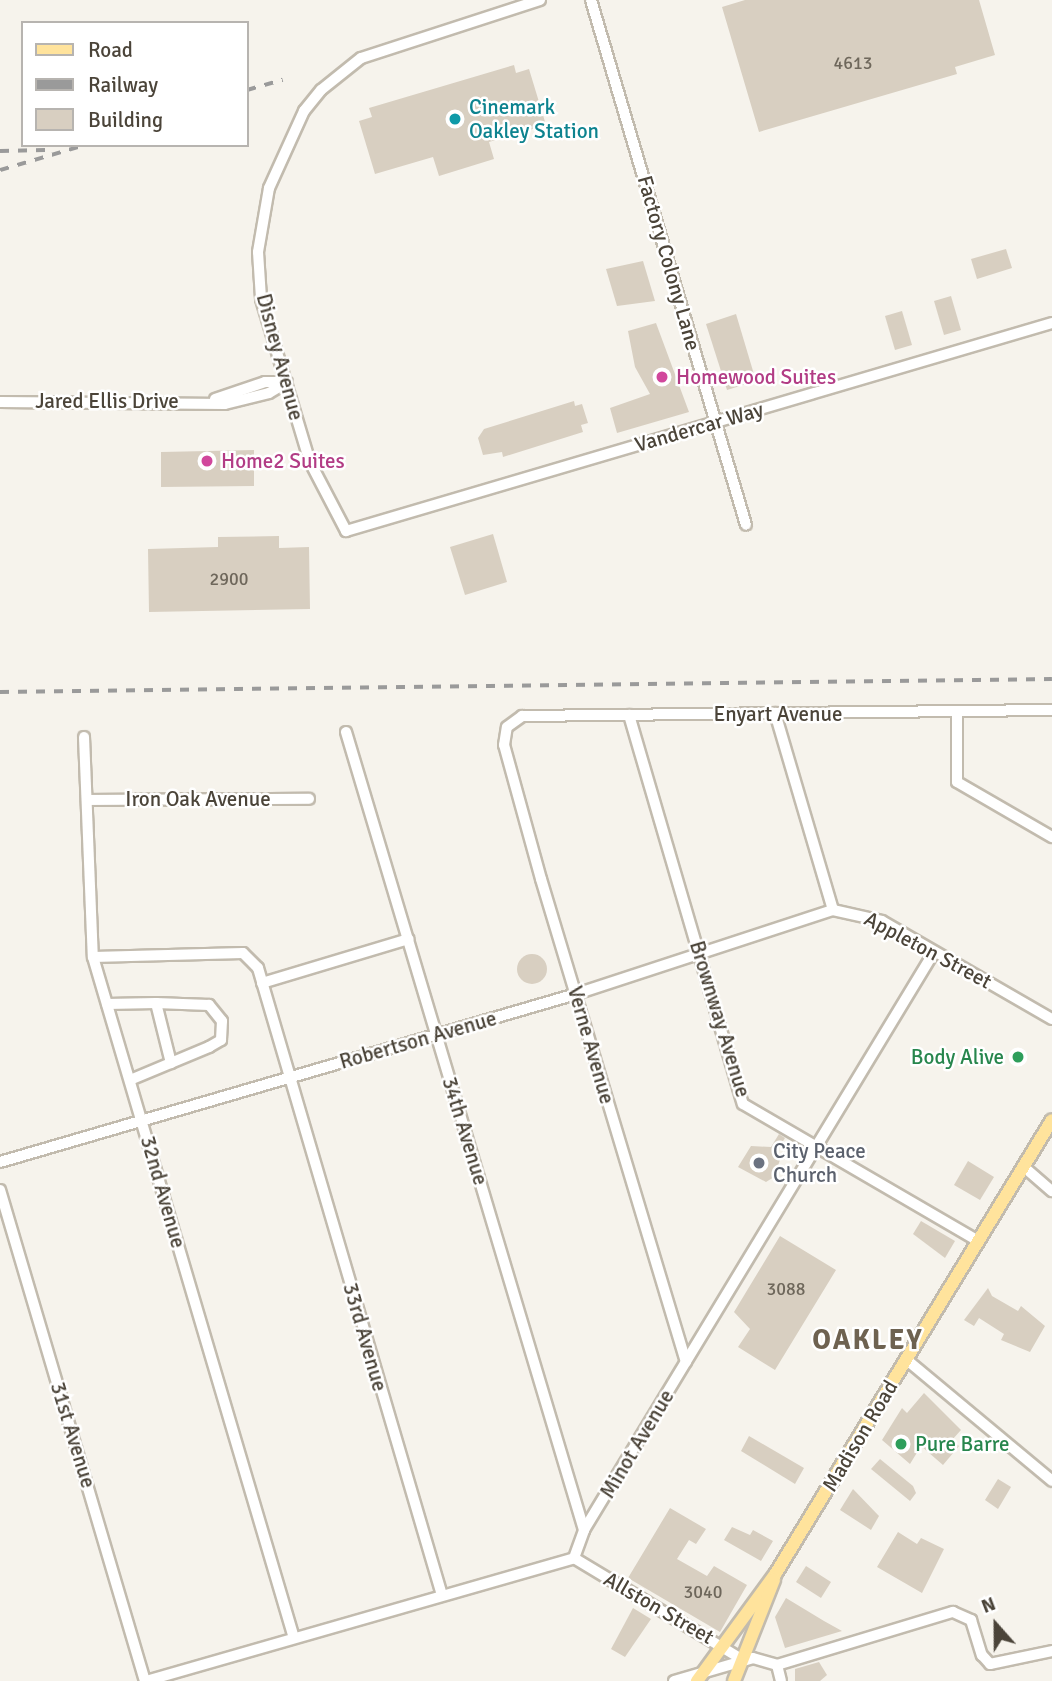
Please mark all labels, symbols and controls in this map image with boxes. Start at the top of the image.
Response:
legend [21,21,248,147]
text: Road [88,37,133,63]
house number: 4613 [834,52,872,74]
text: Railway [88,72,158,98]
place label: Cinemark Oakley Station [469,94,599,144]
text: Building [88,107,163,133]
marker: Cinemark Oakley Station [447,111,463,127]
street label: Factory Colony Lane [632,173,706,353]
street label: Disney Avenue [251,291,309,423]
place label: Homewood Suites [676,364,836,390]
marker: Homewood Suites [654,369,670,385]
street label: Jared Ellis Drive [35,388,179,414]
street label: Vandercar Way [632,397,766,457]
place label: Home2 Suites [221,448,345,474]
marker: Home2 Suites [199,453,215,469]
house number: 2900 [210,568,248,590]
street label: Enyart Avenue [713,701,843,727]
street label: Iron Oak Avenue [125,786,271,812]
street label: Appleton Street [860,906,996,994]
street label: Brownway Avenue [684,938,756,1100]
street label: Verne Avenue [562,983,620,1107]
street label: Robertson Avenue [337,1006,499,1074]
place label: Body Alive [911,1044,1004,1070]
marker: Body Alive [1010,1049,1026,1065]
street label: 34th Avenue [437,1074,493,1188]
street label: 32nd Avenue [135,1133,191,1251]
place label: City Peace Church [773,1138,866,1188]
marker: City Peace Church [751,1155,767,1171]
house number: 3088 [767,1278,805,1300]
street label: 33rd Avenue [338,1280,392,1394]
district label: OAKLEY [813,1323,923,1357]
street label: Madison Road [817,1376,903,1496]
street label: 31st Avenue [45,1379,101,1491]
street label: Minot Avenue [595,1385,679,1503]
place label: Pure Barre [915,1431,1010,1457]
marker: Pure Barre [893,1436,909,1452]
street label: Allston Street [600,1566,718,1650]
house number: 3040 [684,1581,722,1603]
north arrow [961,1590,1031,1660]
text: N [978,1592,999,1619]

